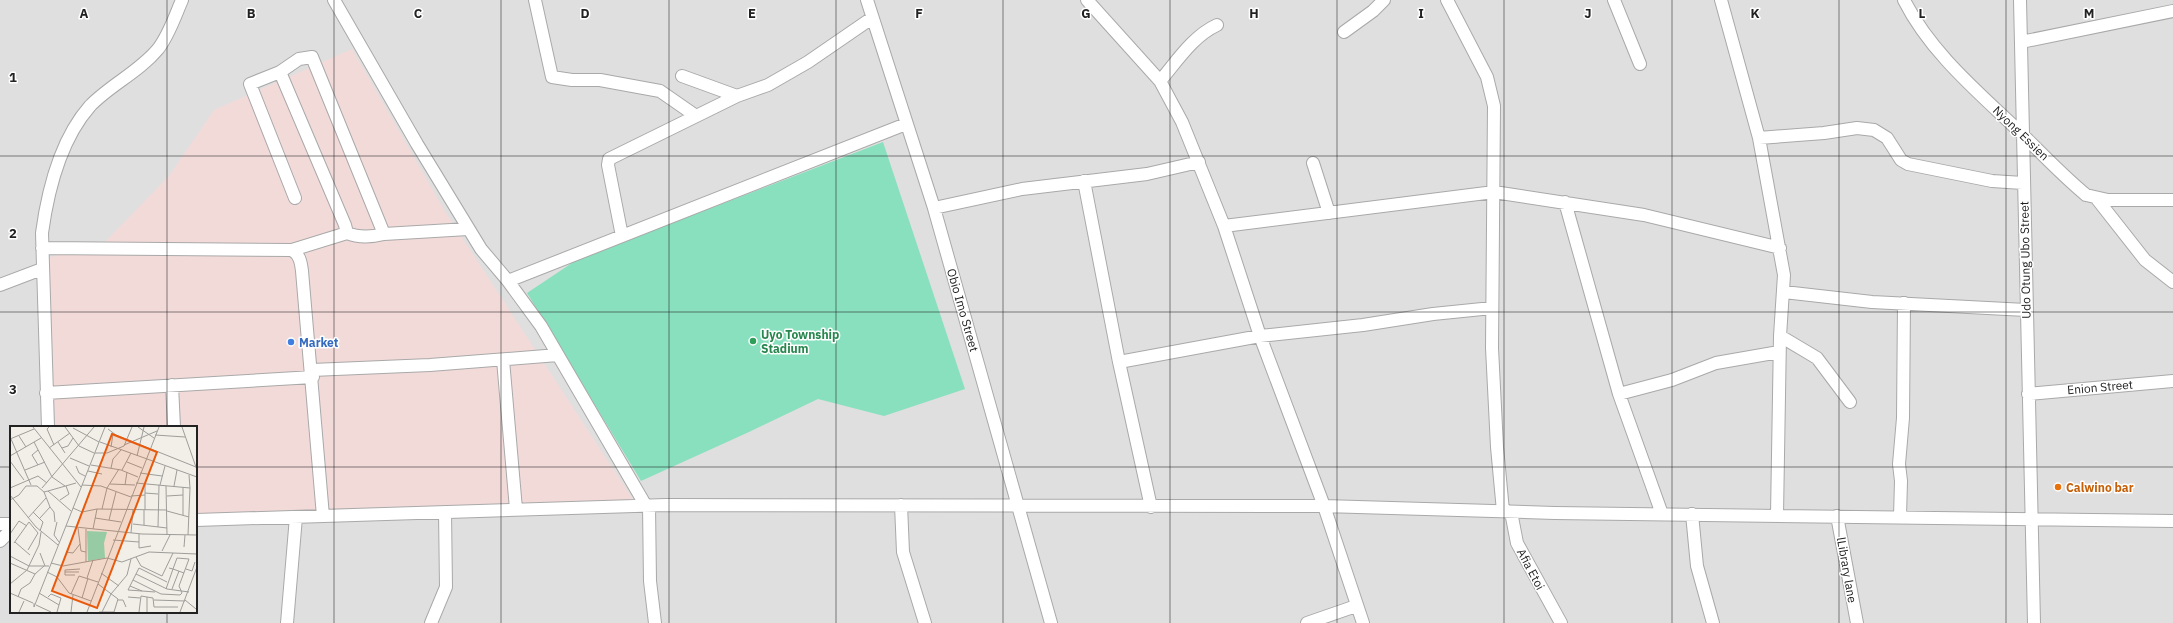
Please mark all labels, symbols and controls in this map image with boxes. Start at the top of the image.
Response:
text: A [80,5,89,22]
text: B [247,5,256,22]
text: C [414,5,423,22]
text: D [580,5,590,22]
text: E [748,5,756,22]
text: F [915,5,923,22]
text: G [1081,5,1091,22]
text: H [1249,5,1259,22]
text: I [1418,5,1424,22]
text: J [1584,5,1592,22]
text: K [1750,5,1760,22]
text: L [1919,5,1926,22]
text: M [2084,5,2094,22]
text: 1 [9,69,17,86]
street label: Nyong Essien [1990,103,2052,163]
street label: Udo Otung Ubo Street [2016,201,2034,319]
text: 2 [9,225,17,242]
street label: Obio Imo Street [944,267,982,353]
place label: Uyo Township Stadium [761,327,839,356]
place label: Market [299,335,339,350]
marker: Uyo Township Stadium [748,336,758,346]
marker: Market [286,337,296,347]
street label: Enion Street [2066,377,2134,397]
text: 3 [9,381,17,398]
inset map [10,426,197,613]
place label: Calwino bar [2066,480,2134,495]
marker: Calwino bar [2053,482,2063,492]
street label: lLibrary lane [1834,536,1860,604]
street label: Afia Etoi [1514,546,1548,592]

